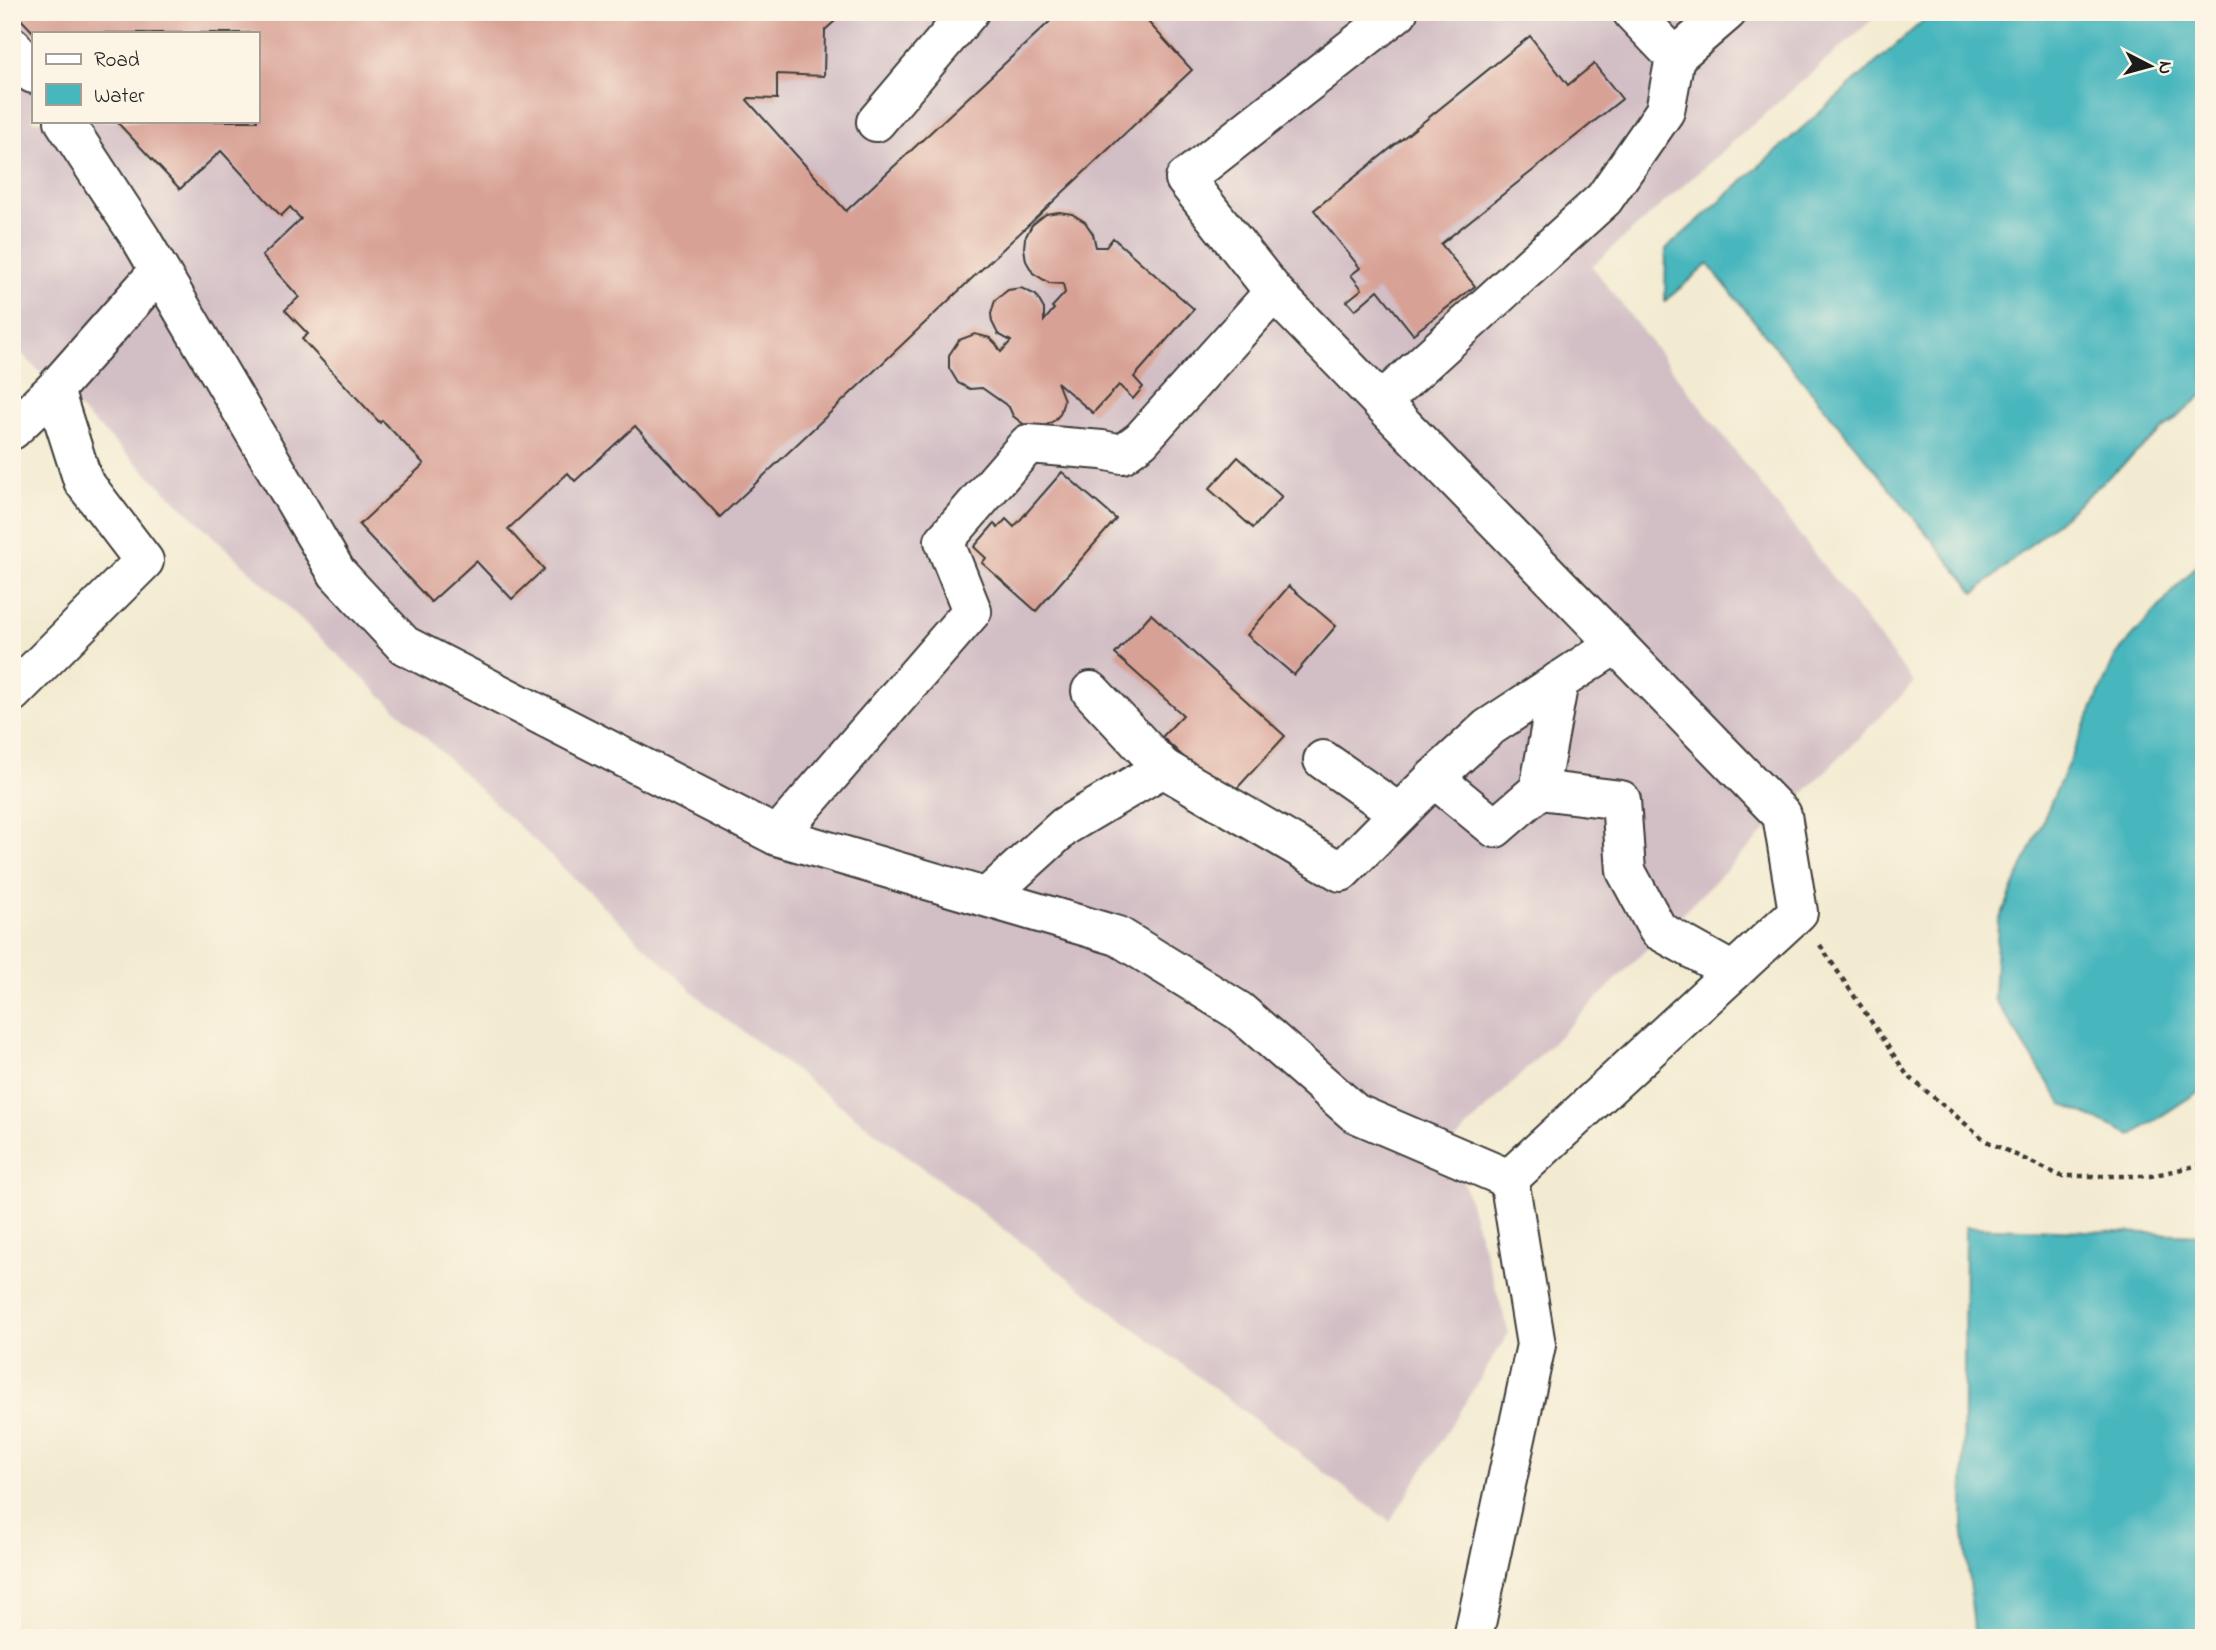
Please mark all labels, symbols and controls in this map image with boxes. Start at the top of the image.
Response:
legend [32,32,259,122]
north arrow [2114,32,2184,102]
text: Road [94,46,140,76]
text: N [2150,60,2179,75]
text: Water [94,82,145,112]

